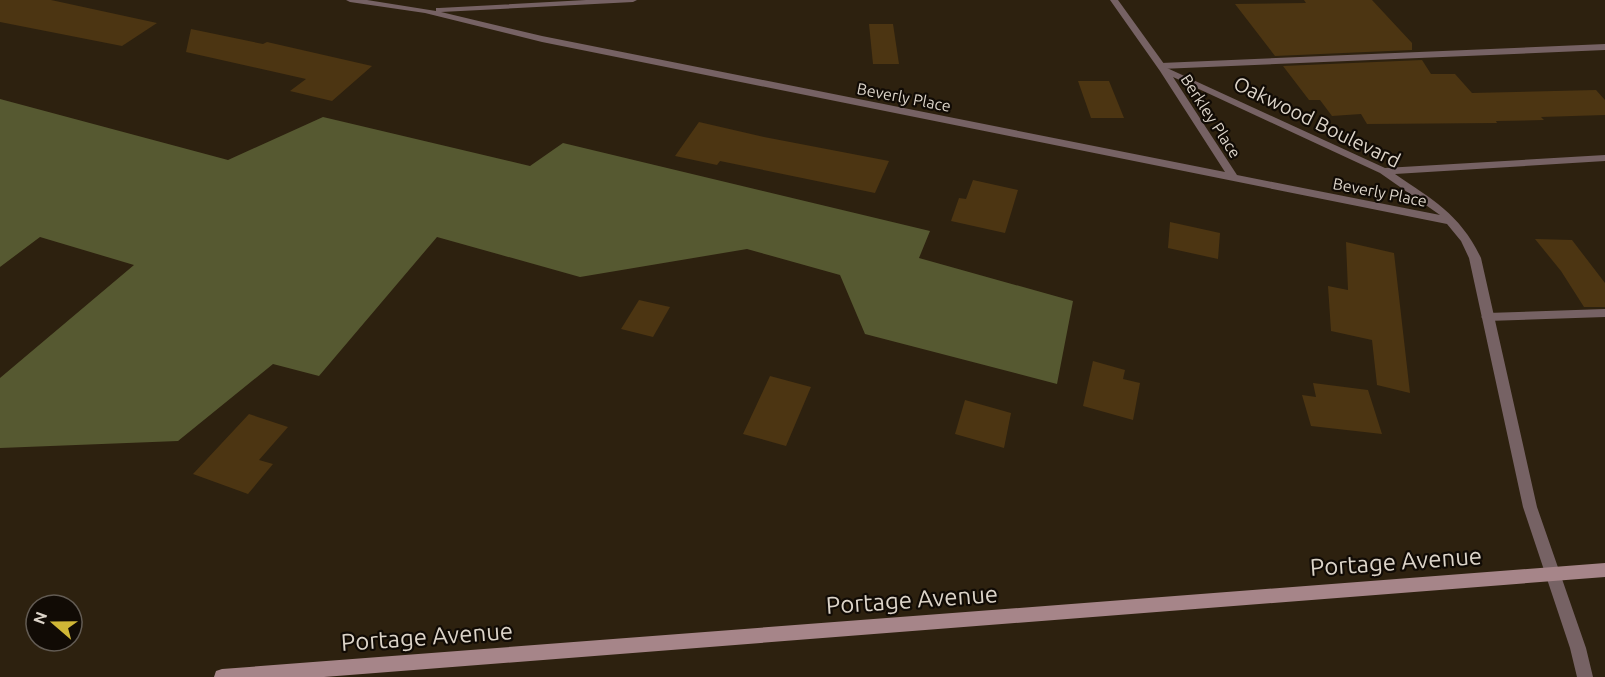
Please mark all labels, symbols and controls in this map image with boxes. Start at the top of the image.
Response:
street label: Berkley Place [1177,71,1245,161]
street label: Oakwood Boulevard [1230,71,1404,172]
street label: Beverly Place [855,79,953,115]
street label: Beverly Place [1331,174,1429,210]
street label: Portage Avenue [1309,542,1483,581]
street label: Portage Avenue [825,580,999,619]
north arrow [24,593,84,653]
text: N [29,609,50,627]
street label: Portage Avenue [340,617,514,656]

